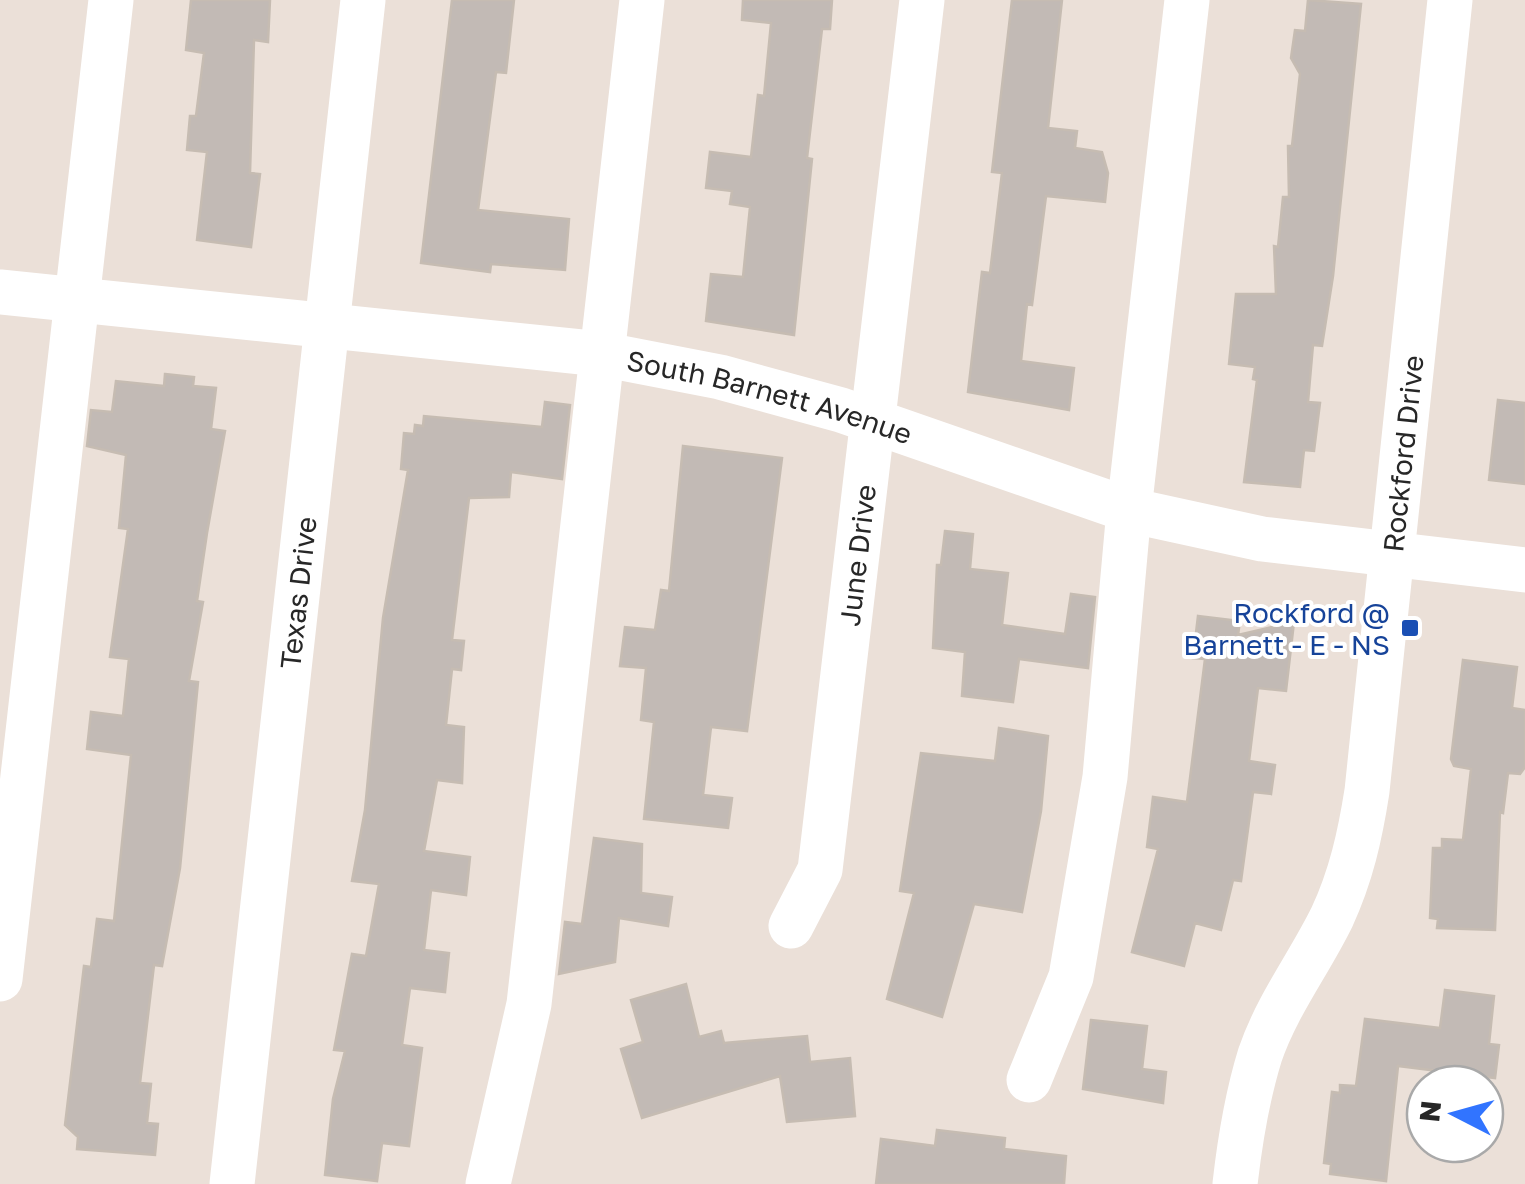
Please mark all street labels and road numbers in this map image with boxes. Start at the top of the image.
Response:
street label: South Barnett Avenue [624,343,917,450]
street label: Rockford Drive [1376,353,1429,554]
street label: June Drive [832,483,882,628]
street label: Texas Drive [273,515,322,670]

